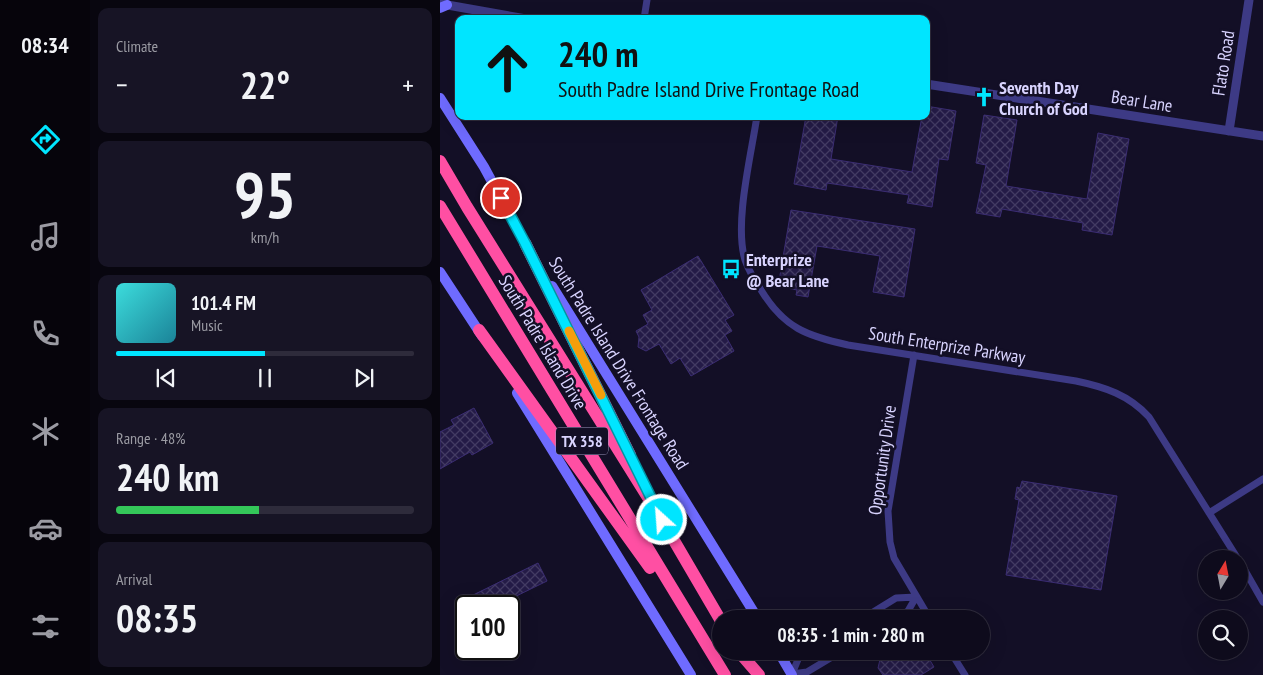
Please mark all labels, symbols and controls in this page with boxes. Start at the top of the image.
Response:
street label: Flato Road [1206,29,1240,97]
text: 08:34 [21,31,69,59]
text: 240 m [558,31,639,77]
icon: ahead [475,35,540,100]
text: Climate [116,36,158,56]
text: 22° [240,60,290,109]
text: − [116,66,128,103]
text: + [402,66,414,103]
text: South Padre Island Drive Frontage Road [558,75,859,103]
place label: Seventh Day Church of God [999,76,1088,120]
street label: Bear Lane [1110,85,1174,117]
church icon: Seventh Day Church of God [973,86,995,108]
icon: directions [28,122,63,157]
text: 95 [234,152,296,236]
pin [480,177,522,219]
icon: arrive [487,184,515,212]
icon: music [28,219,63,254]
text: km/h [251,227,279,247]
place label: Enterprize @ Bear Lane [746,248,830,292]
street label: South Padre Island Drive Frontage Road [544,252,694,474]
bus stop icon: Enterprize @ Bear Lane [720,258,742,280]
street label: South Padre Island Drive [494,271,592,413]
text: 101.4 FM [191,291,256,315]
text: Music [191,315,223,335]
icon: phone [28,316,63,351]
street label: South Enterprize Parkway [867,321,1027,369]
icon: previous [152,364,180,392]
icon: pause [251,364,279,392]
icon: next [350,364,378,392]
street label: Opportunity Drive [863,404,901,516]
icon: climate [28,414,63,449]
text: Range · 48% [116,428,185,448]
road number: TX 358 [556,428,608,454]
text: 240 km [116,452,219,501]
position arrow [635,493,687,545]
icon: car [28,511,63,546]
north arrow [1198,550,1248,600]
map controls [1198,550,1248,660]
text: Arrival [116,569,152,589]
text: 08:35 [116,593,198,642]
speed limit sign: 100 [455,595,520,660]
icon: filters [28,609,63,644]
button: search [1198,610,1248,660]
text: 08:35 · 1 min · 280 m [778,623,924,647]

